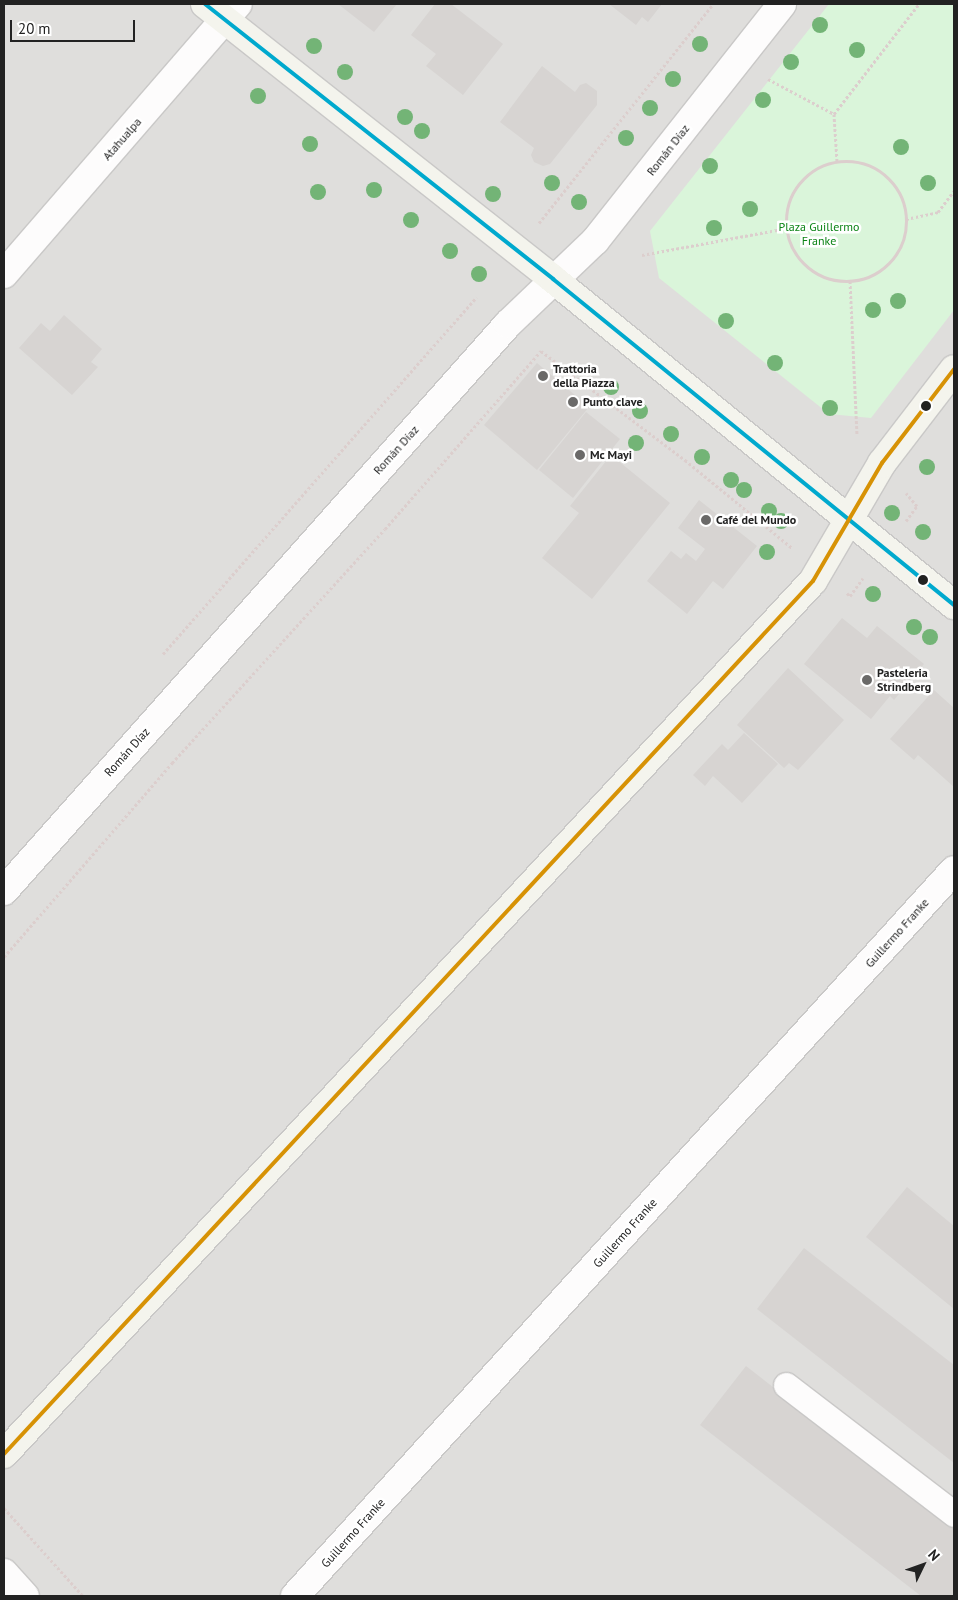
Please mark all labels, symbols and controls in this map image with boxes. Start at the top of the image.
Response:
scale bar [12,10,138,42]
text: 20 m [18,19,51,38]
street label: Atahualpa [100,115,144,163]
street label: Román Díaz [644,122,692,178]
park label: Plaza Guillermo Franke [778,220,860,248]
place label: Trattoria della Piazza [553,362,615,390]
marker: Trattoria della Piazza [537,370,549,382]
place label: Punto clave [583,395,643,409]
marker: Punto clave [567,396,579,408]
unlabelled marker [921,401,931,411]
street label: Román Díaz [370,423,422,477]
place label: Mc Mayi [590,448,632,462]
marker: Mc Mayi [574,449,586,461]
place label: Café del Mundo [716,513,796,527]
marker: Café del Mundo [700,514,712,526]
unlabelled marker [918,575,928,585]
place label: Pasteleria Strindberg [877,666,931,694]
marker: Pasteleria Strindberg [861,674,873,686]
street label: Román Díaz [101,725,153,779]
street label: Guillermo Franke [862,895,932,971]
street label: Guillermo Franke [590,1195,660,1271]
street label: Guillermo Franke [318,1495,388,1571]
north arrow [898,1540,948,1590]
text: N [924,1546,944,1564]

